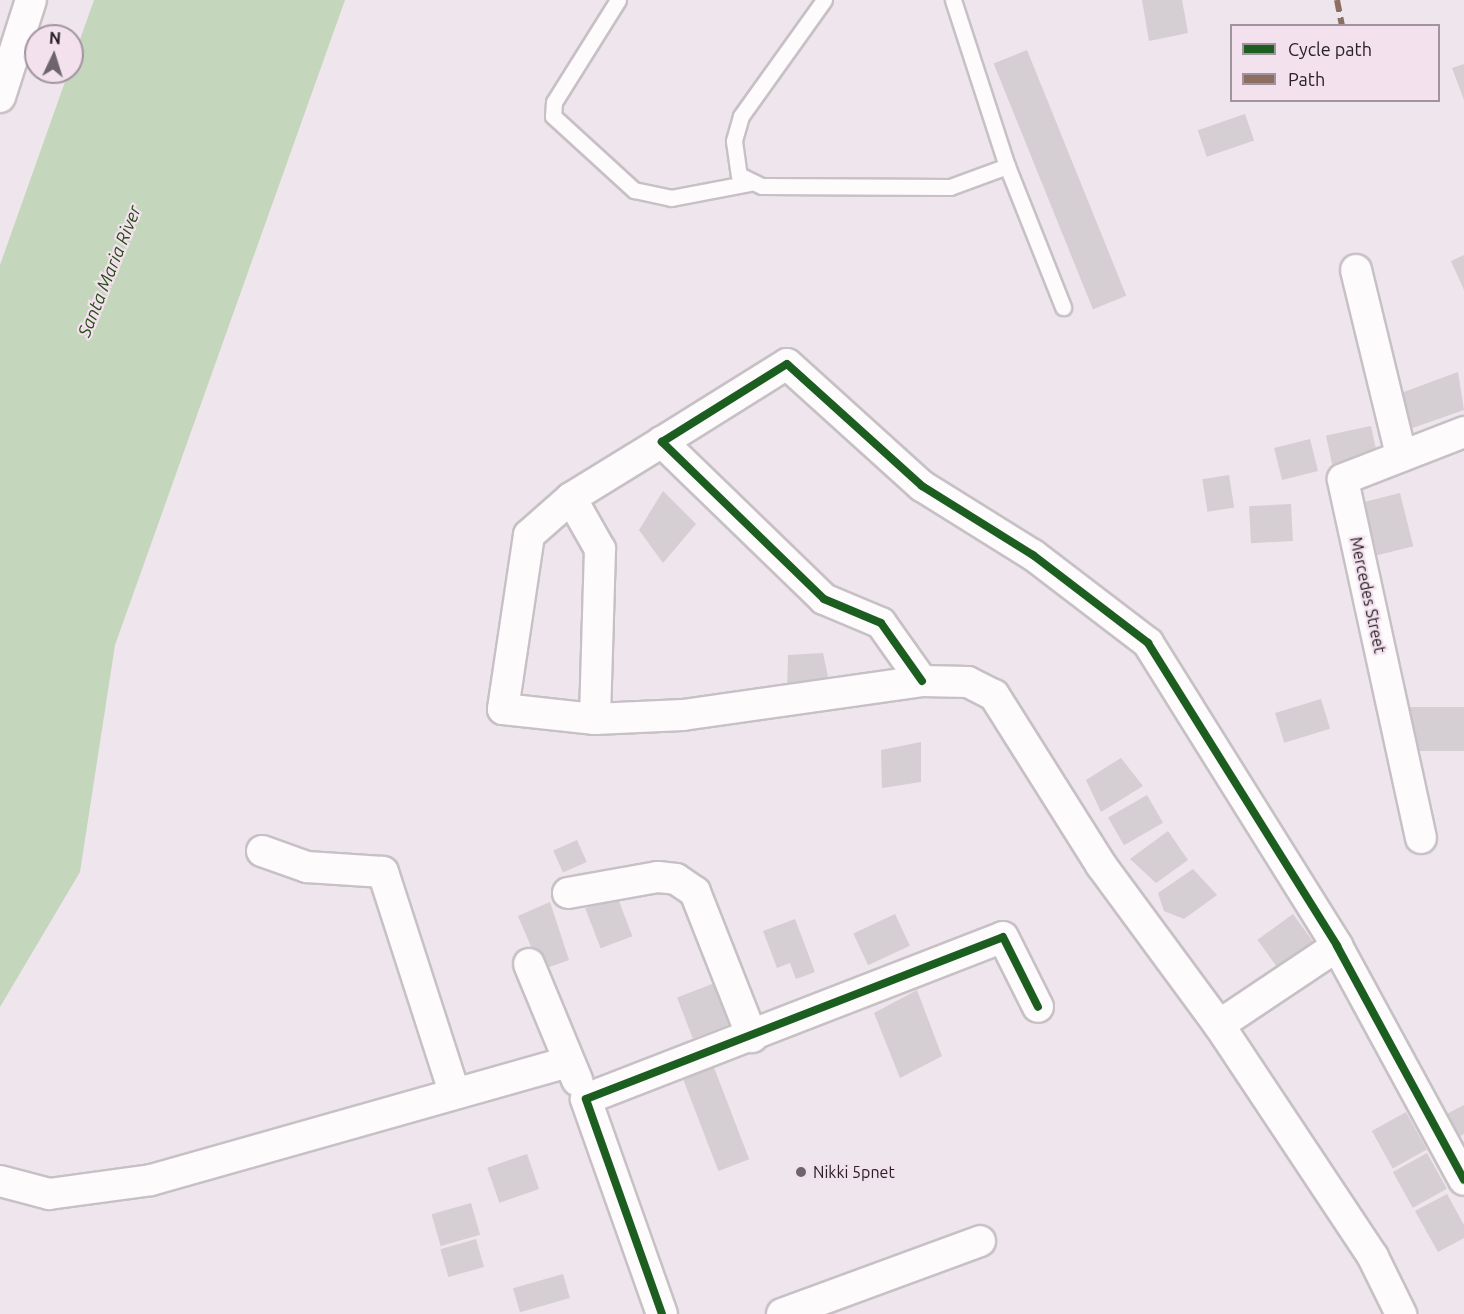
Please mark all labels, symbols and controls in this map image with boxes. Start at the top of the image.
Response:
north arrow [24,24,84,84]
legend [1230,24,1440,102]
text: N [49,29,62,47]
text: Cycle path [1288,39,1372,59]
text: Path [1288,69,1325,89]
water label: Santa Maria River [73,202,145,340]
street label: Mercedes Street [1346,535,1390,655]
place label: Nikki 5pnet [813,1162,895,1182]
marker: Nikki 5pnet [794,1165,808,1179]

